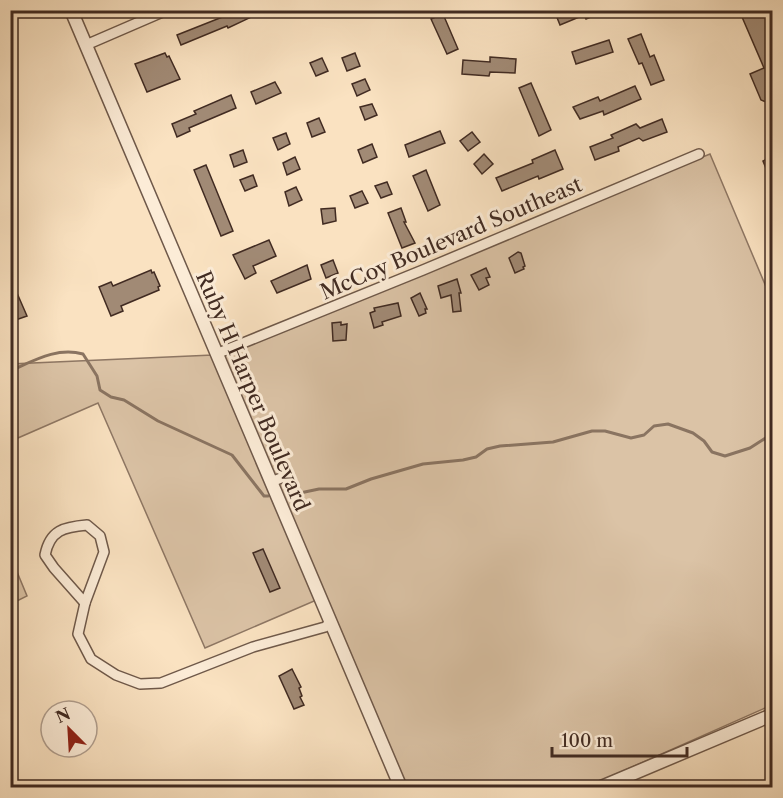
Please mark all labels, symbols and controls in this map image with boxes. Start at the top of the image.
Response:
street label: McCoy Boulevard Southeast [316,171,586,305]
street label: Ruby H Harper Boulevard [191,267,315,515]
north arrow [39,699,99,759]
text: N [52,703,73,727]
scale bar [552,720,687,758]
text: 100 m [561,730,613,752]

